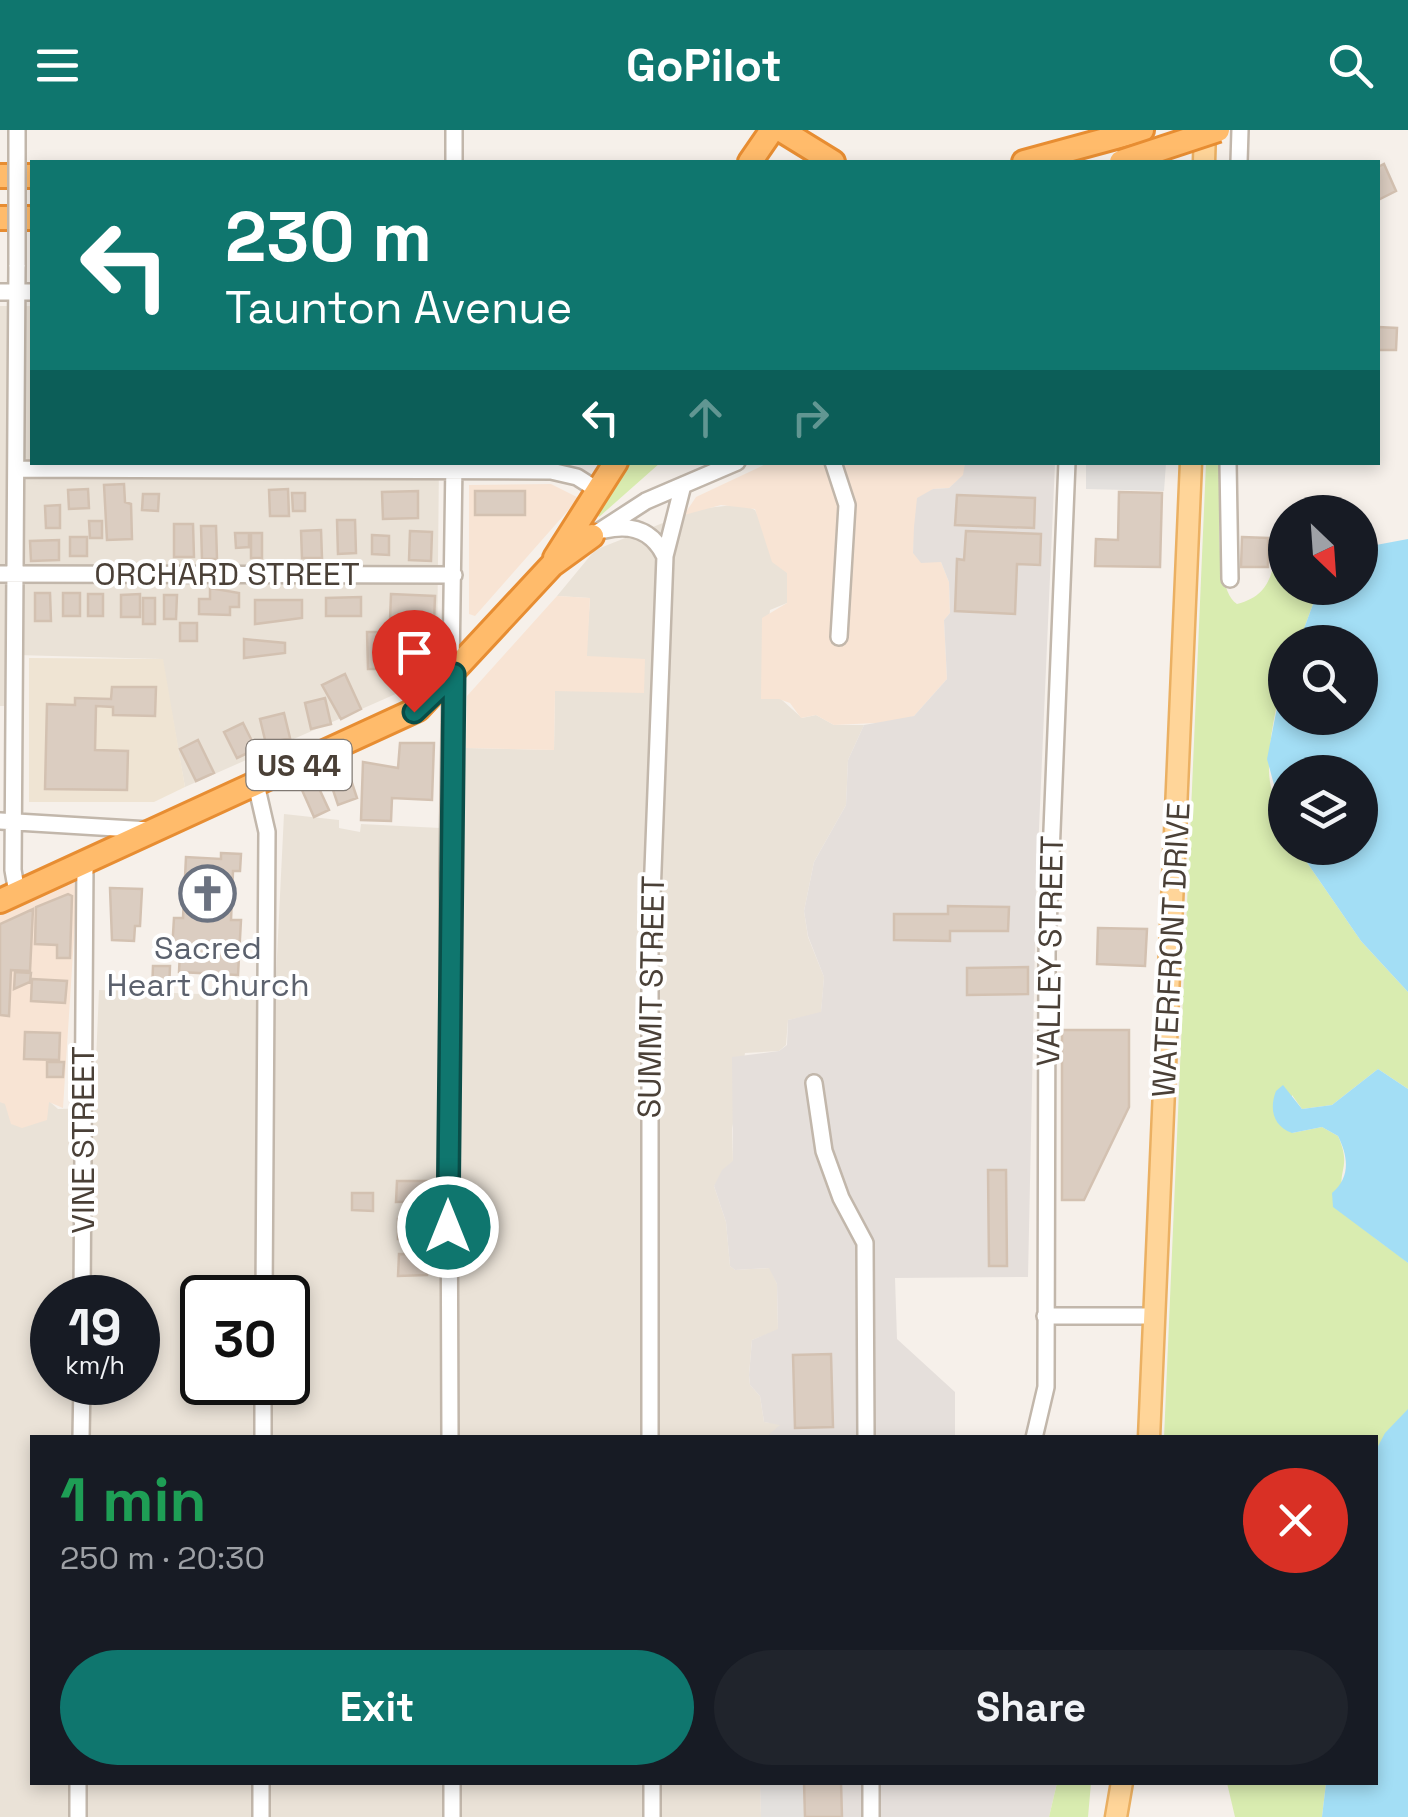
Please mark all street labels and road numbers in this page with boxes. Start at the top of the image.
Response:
street label: ORCHARD STREET [94,554,360,594]
road number: US 44 [246,740,352,790]
street label: WATERFRONT DRIVE [1143,801,1199,1099]
street label: VALLEY STREET [1028,835,1072,1067]
street label: SUMMIT STREET [629,875,673,1119]
street label: VINE STREET [63,1046,103,1234]

